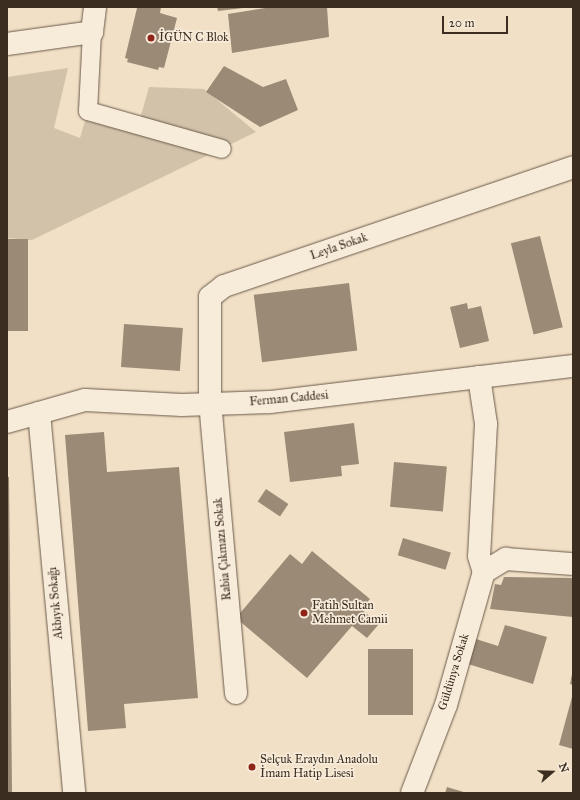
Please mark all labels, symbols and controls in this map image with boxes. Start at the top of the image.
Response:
scale bar [444,8,510,34]
text: 20 m [449,16,475,30]
place label: İGÜN C Blok [159,31,229,45]
marker: İGÜN C Blok [146,33,156,43]
street label: Leyla Sokak [309,231,369,263]
street label: Ferman Caddesi [249,388,329,410]
street label: Rabia Çıkmazı Sokak [211,497,235,601]
street label: Akbıyık Sokağı [46,566,66,640]
place label: Fatih Sultan Mehmet Camii [312,599,388,627]
marker: Fatih Sultan Mehmet Camii [299,608,309,618]
street label: Güldünya Sokak [435,632,473,712]
north arrow [532,752,572,792]
place label: Selçuk Eraydın Anadolu İmam Hatip Lisesi [260,753,378,781]
text: N [556,761,571,774]
marker: Selçuk Eraydın Anadolu İmam Hatip Lisesi [247,762,257,772]

